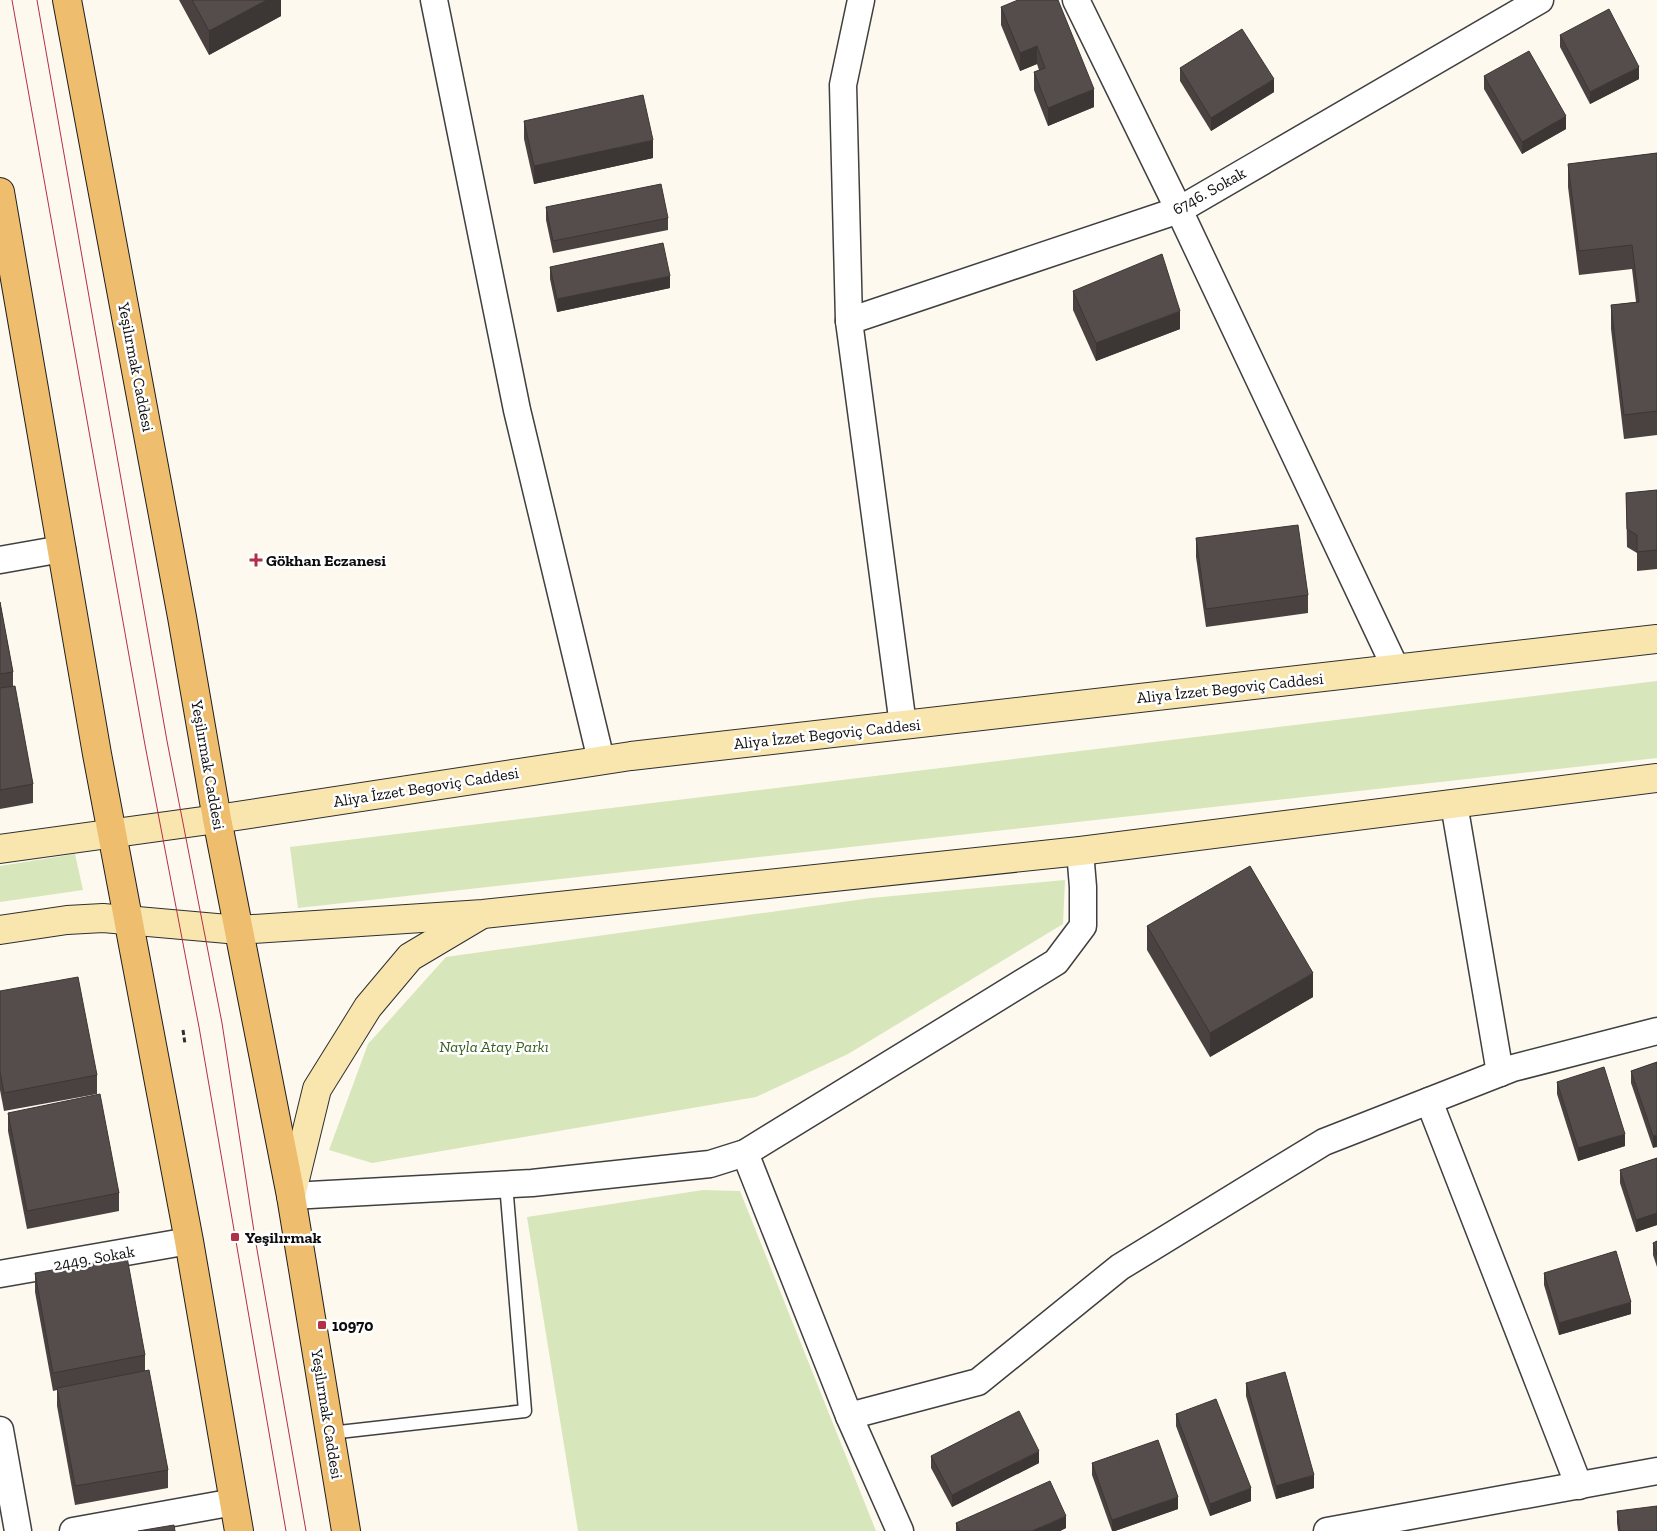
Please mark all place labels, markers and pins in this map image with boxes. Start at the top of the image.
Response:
place label: Gökhan Eczanesi [266,551,386,570]
marker: Gökhan Eczanesi [250,554,262,566]
place label: Yeşilırmak [245,1228,322,1247]
marker: Yeşilırmak [229,1231,241,1243]
place label: 10970 [332,1316,373,1335]
marker: 10970 [316,1319,328,1331]

